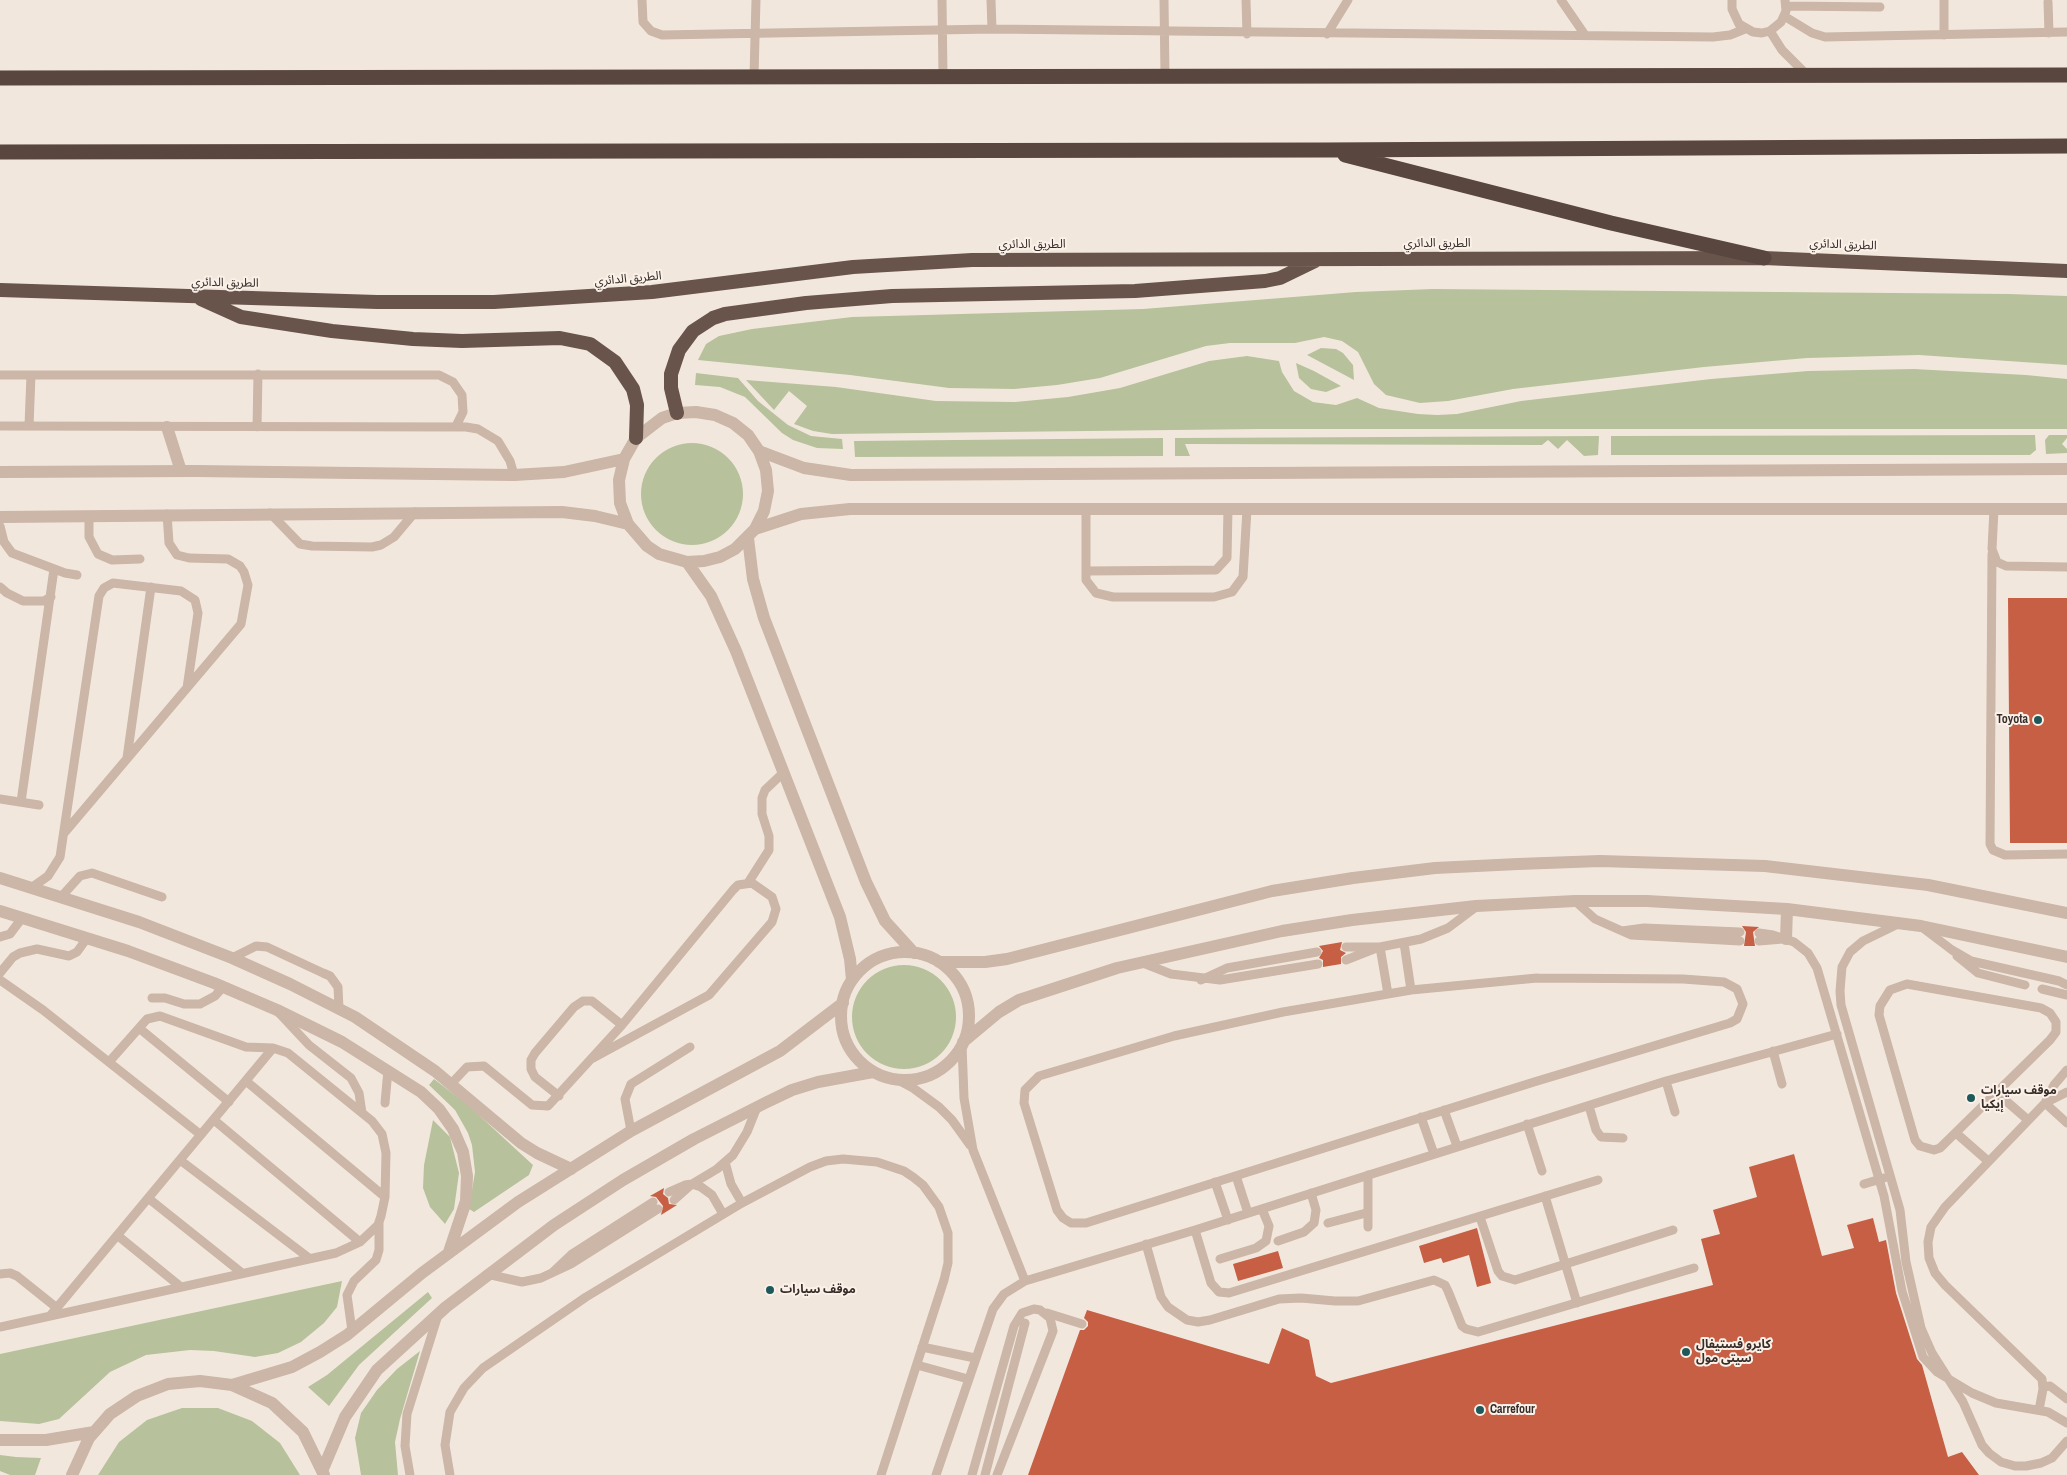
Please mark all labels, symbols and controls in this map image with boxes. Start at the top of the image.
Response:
street label: الطريق الدائري [1403,237,1471,251]
street label: الطريق الدائري [1809,237,1877,253]
street label: الطريق الدائري [998,238,1066,252]
street label: الطريق الدائري [594,269,662,289]
street label: الطريق الدائري [191,275,259,291]
place label: Toyota [1996,713,2028,727]
marker: Toyota [2032,714,2044,726]
place label: موقف سيارات إيكيا [1981,1084,2057,1112]
marker: موقف سيارات إيكيا [1965,1092,1977,1104]
place label: موقف سيارات [780,1283,856,1297]
marker: موقف سيارات [764,1284,776,1296]
place label: كايرو فستيفال سيتى مول [1696,1338,1771,1366]
marker: كايرو فستيفال سيتى مول [1680,1346,1692,1358]
place label: Carrefour [1490,1403,1535,1417]
marker: Carrefour [1474,1404,1486,1416]

